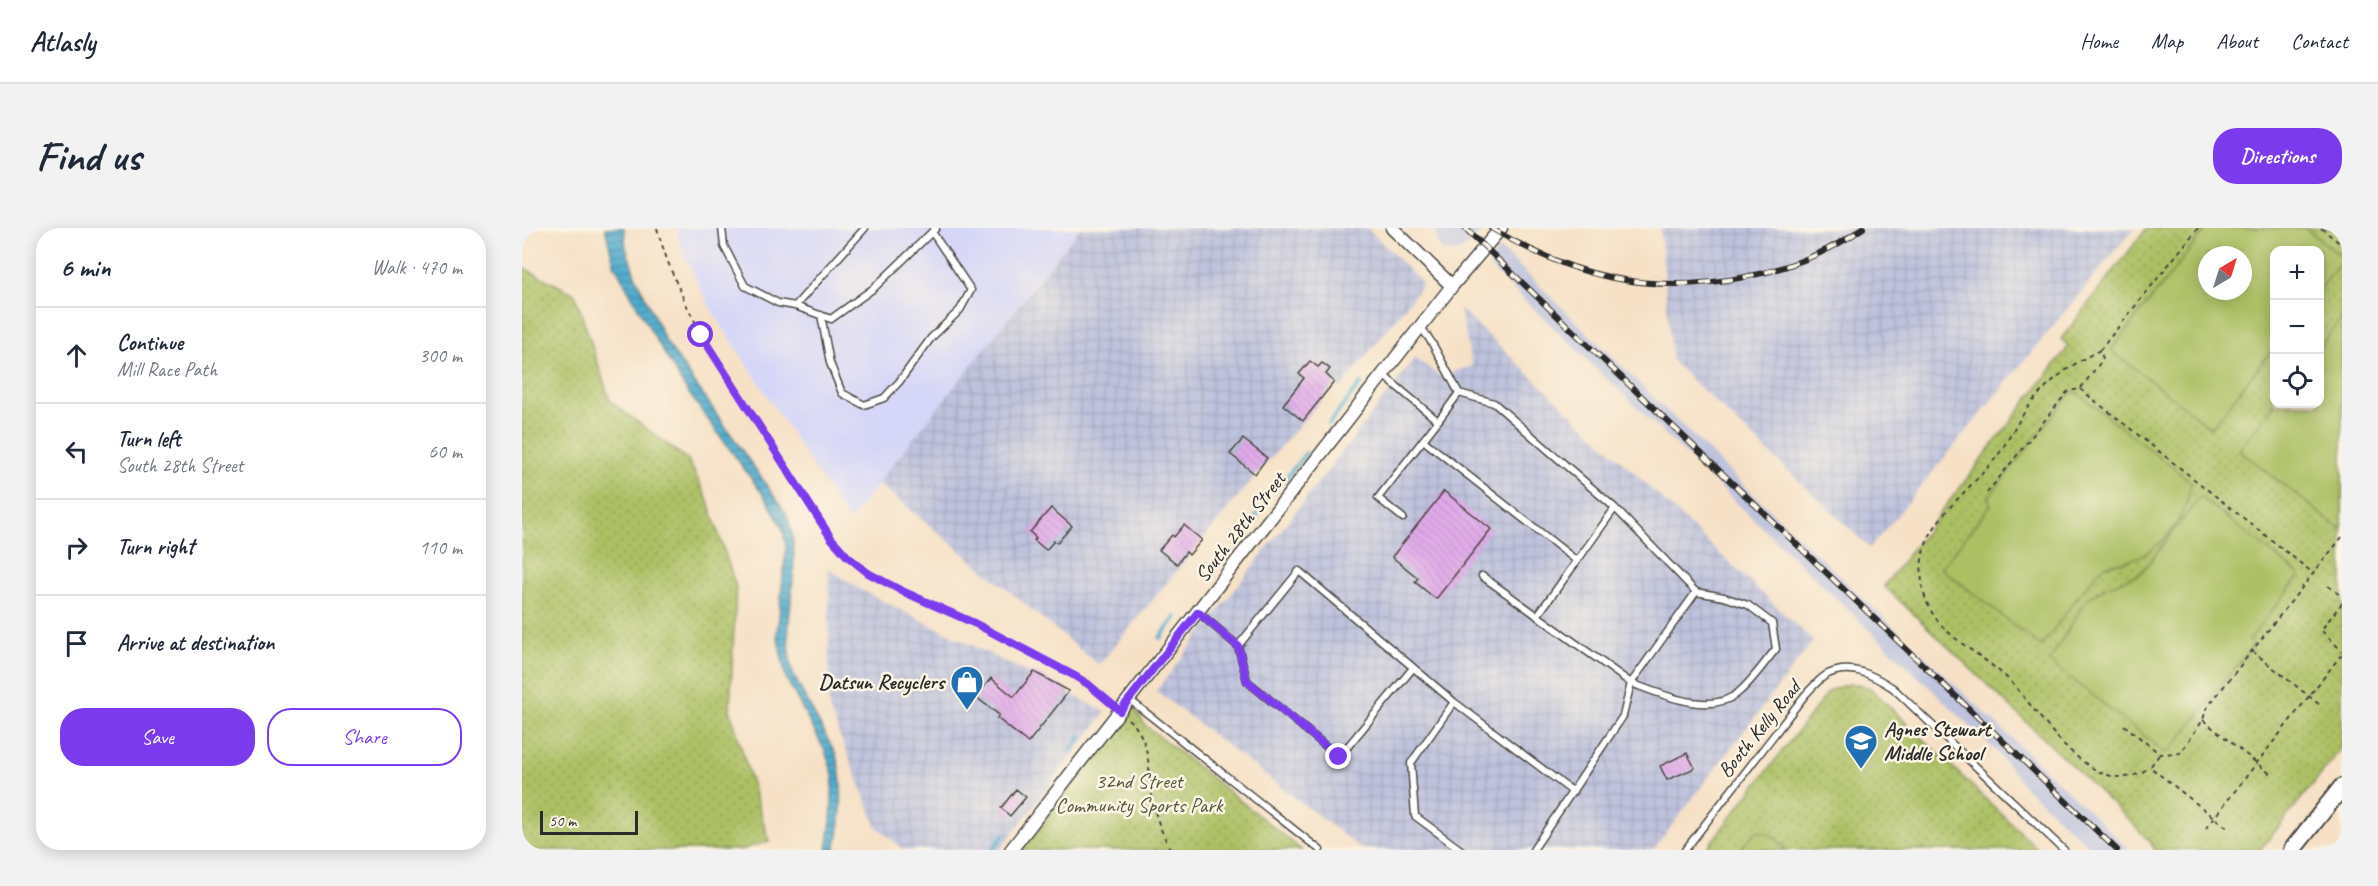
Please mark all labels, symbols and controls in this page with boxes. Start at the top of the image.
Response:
text: Atlasly [30,24,95,59]
text: Home [2080,28,2118,54]
text: Map [2151,28,2183,54]
text: About [2216,28,2258,54]
text: Contact [2291,28,2348,54]
button: Directions [2213,128,2342,184]
text: Find us [36,130,141,183]
north arrow [2198,246,2252,300]
map controls [2270,246,2324,408]
button: + [2270,246,2324,300]
text: 6 min [60,251,110,284]
text: Walk · 470 m [372,255,462,280]
button: − [2270,300,2324,354]
route start [687,321,713,347]
text: Continue [117,329,183,357]
icon: ahead [60,339,93,372]
text: 300 m [419,343,462,368]
button: locate [2270,354,2324,408]
text: Mill Race Path [117,357,217,382]
text: Turn left [117,425,181,453]
icon: left [60,435,93,468]
text: 60 m [428,439,462,464]
text: South 28th Street [117,453,243,478]
street label: South 28th Street [1189,465,1292,587]
icon: right [60,531,93,564]
text: Turn right [117,533,194,561]
text: 110 m [419,535,462,560]
icon: arrive [60,627,93,660]
text: Arrive at destination [117,629,274,657]
shop icon: Datsun Recyclers [949,664,985,711]
place label: Datsun Recyclers [819,669,947,696]
street label: Booth Kelly Road [1712,673,1808,783]
button: Save [60,708,255,766]
button: Share [267,708,462,766]
place label: Agnes Stewart Middle School [1884,716,1992,766]
school or university icon: Agnes Stewart Middle School [1843,723,1879,770]
route end [1325,743,1351,769]
park label: 32nd Street Community Sports Park [1056,768,1224,818]
scale bar [540,808,638,836]
text: 50 m [549,811,576,831]

